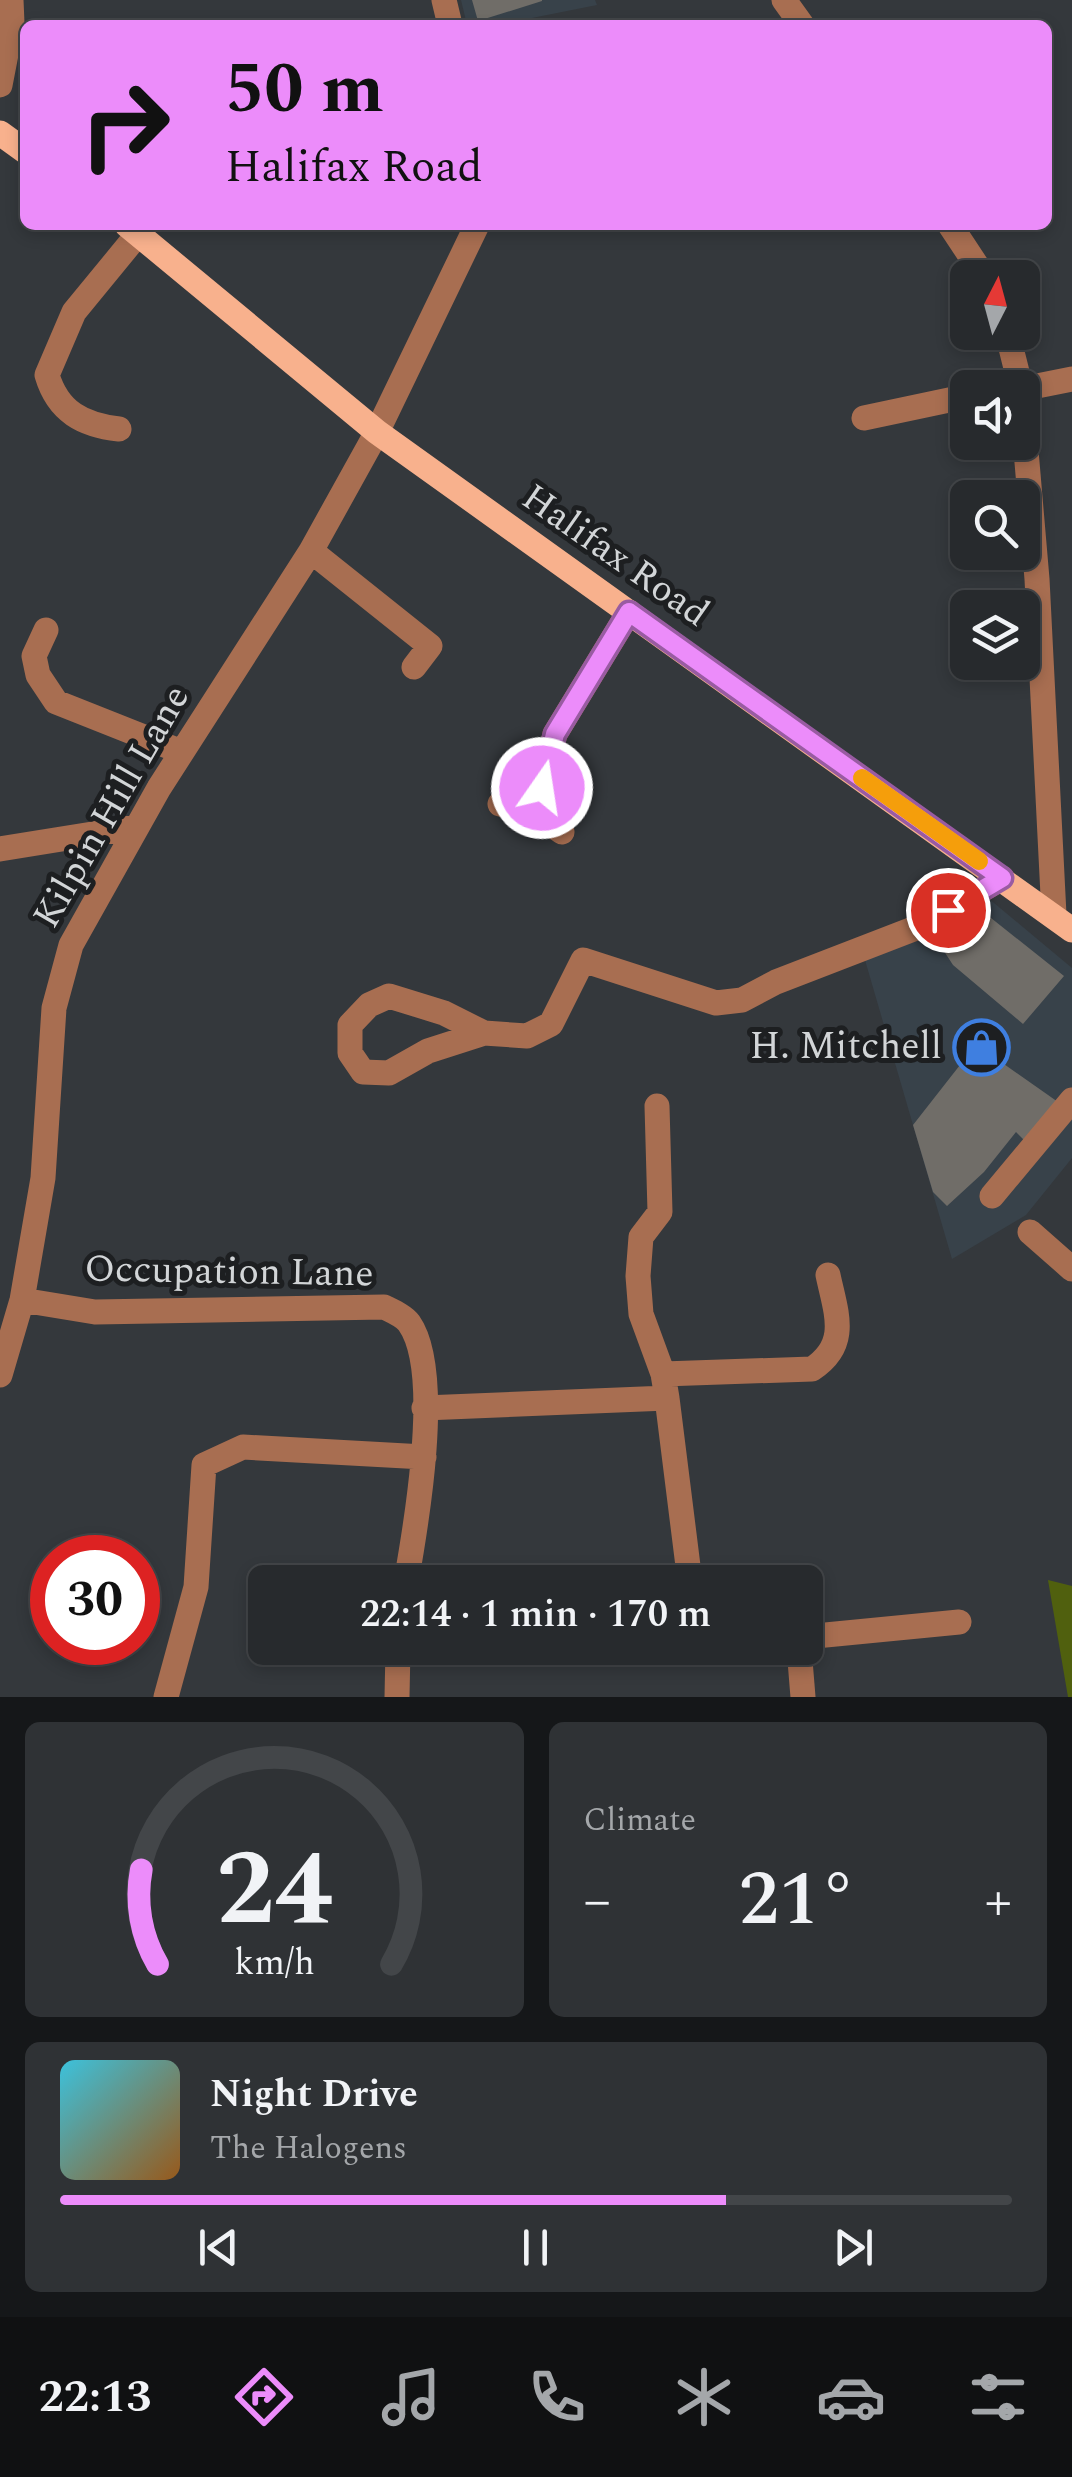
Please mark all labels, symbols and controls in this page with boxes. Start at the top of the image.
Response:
text: 50 m [225,37,384,143]
icon: right [60,60,190,190]
text: Halifax Road [225,133,483,202]
north arrow [950,260,1040,350]
map controls [950,260,1040,680]
button: sound [950,370,1040,460]
street label: Halifax Road [509,470,721,642]
button: search [950,480,1040,570]
button: layers [950,590,1040,680]
street label: Kilpin Hill Lane [19,674,205,940]
position arrow [490,736,594,840]
pin [906,868,991,953]
icon: arrive [921,883,976,938]
shop icon: H. Mitchell [951,1017,1011,1077]
place label: H. Mitchell [749,1018,942,1076]
street label: Occupation Lane [84,1240,374,1304]
speed limit sign: 30 [30,1535,160,1665]
text: 22:14 · 1 min · 170 m [360,1586,711,1644]
text: Climate [584,1796,696,1845]
text: 24 [216,1812,333,1970]
text: 21° [739,1844,857,1958]
text: − [584,1860,611,1943]
text: + [984,1860,1012,1943]
text: km/h [234,1936,314,1991]
text: Night Drive [210,2066,418,2124]
text: The Halogens [210,2124,407,2173]
icon: previous [191,2220,246,2275]
icon: pause [508,2220,563,2275]
icon: next [826,2220,881,2275]
icon: directions [229,2362,299,2432]
icon: music [376,2362,446,2432]
icon: phone [522,2362,592,2432]
icon: climate [669,2362,739,2432]
icon: car [816,2362,886,2432]
icon: filters [963,2362,1033,2432]
text: 22:13 [38,2363,152,2432]

